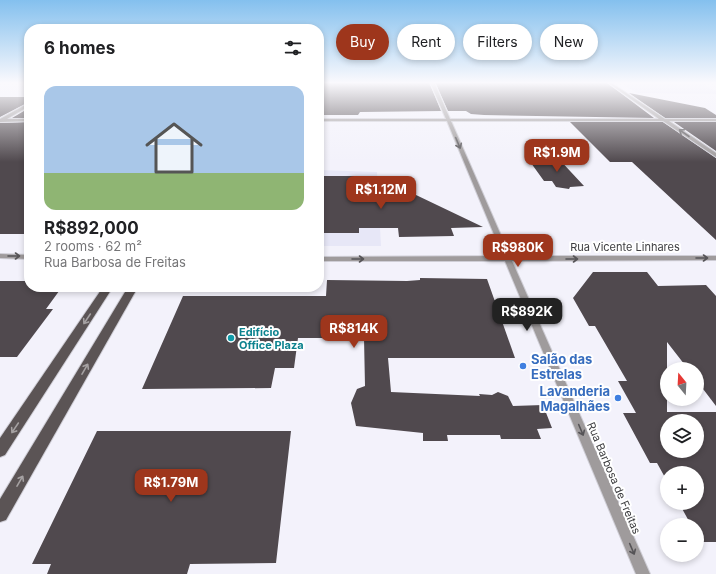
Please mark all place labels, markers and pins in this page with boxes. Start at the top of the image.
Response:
pin: R$1.9M [524,139,590,173]
pin: R$1.12M [344,176,418,210]
pin: R$980K [485,234,551,268]
pin: R$892K [494,298,560,332]
pin: R$814K [321,315,387,349]
place label: Edifício Office Plaza [239,325,304,352]
marker: Edifício Office Plaza [226,333,236,343]
place label: Salão das Estrelas [531,351,592,382]
marker: Salão das Estrelas [518,361,528,371]
place label: Lavanderia Magalhães [540,383,610,414]
marker: Lavanderia Magalhães [613,393,623,403]
pin: R$1.79M [134,469,208,503]

